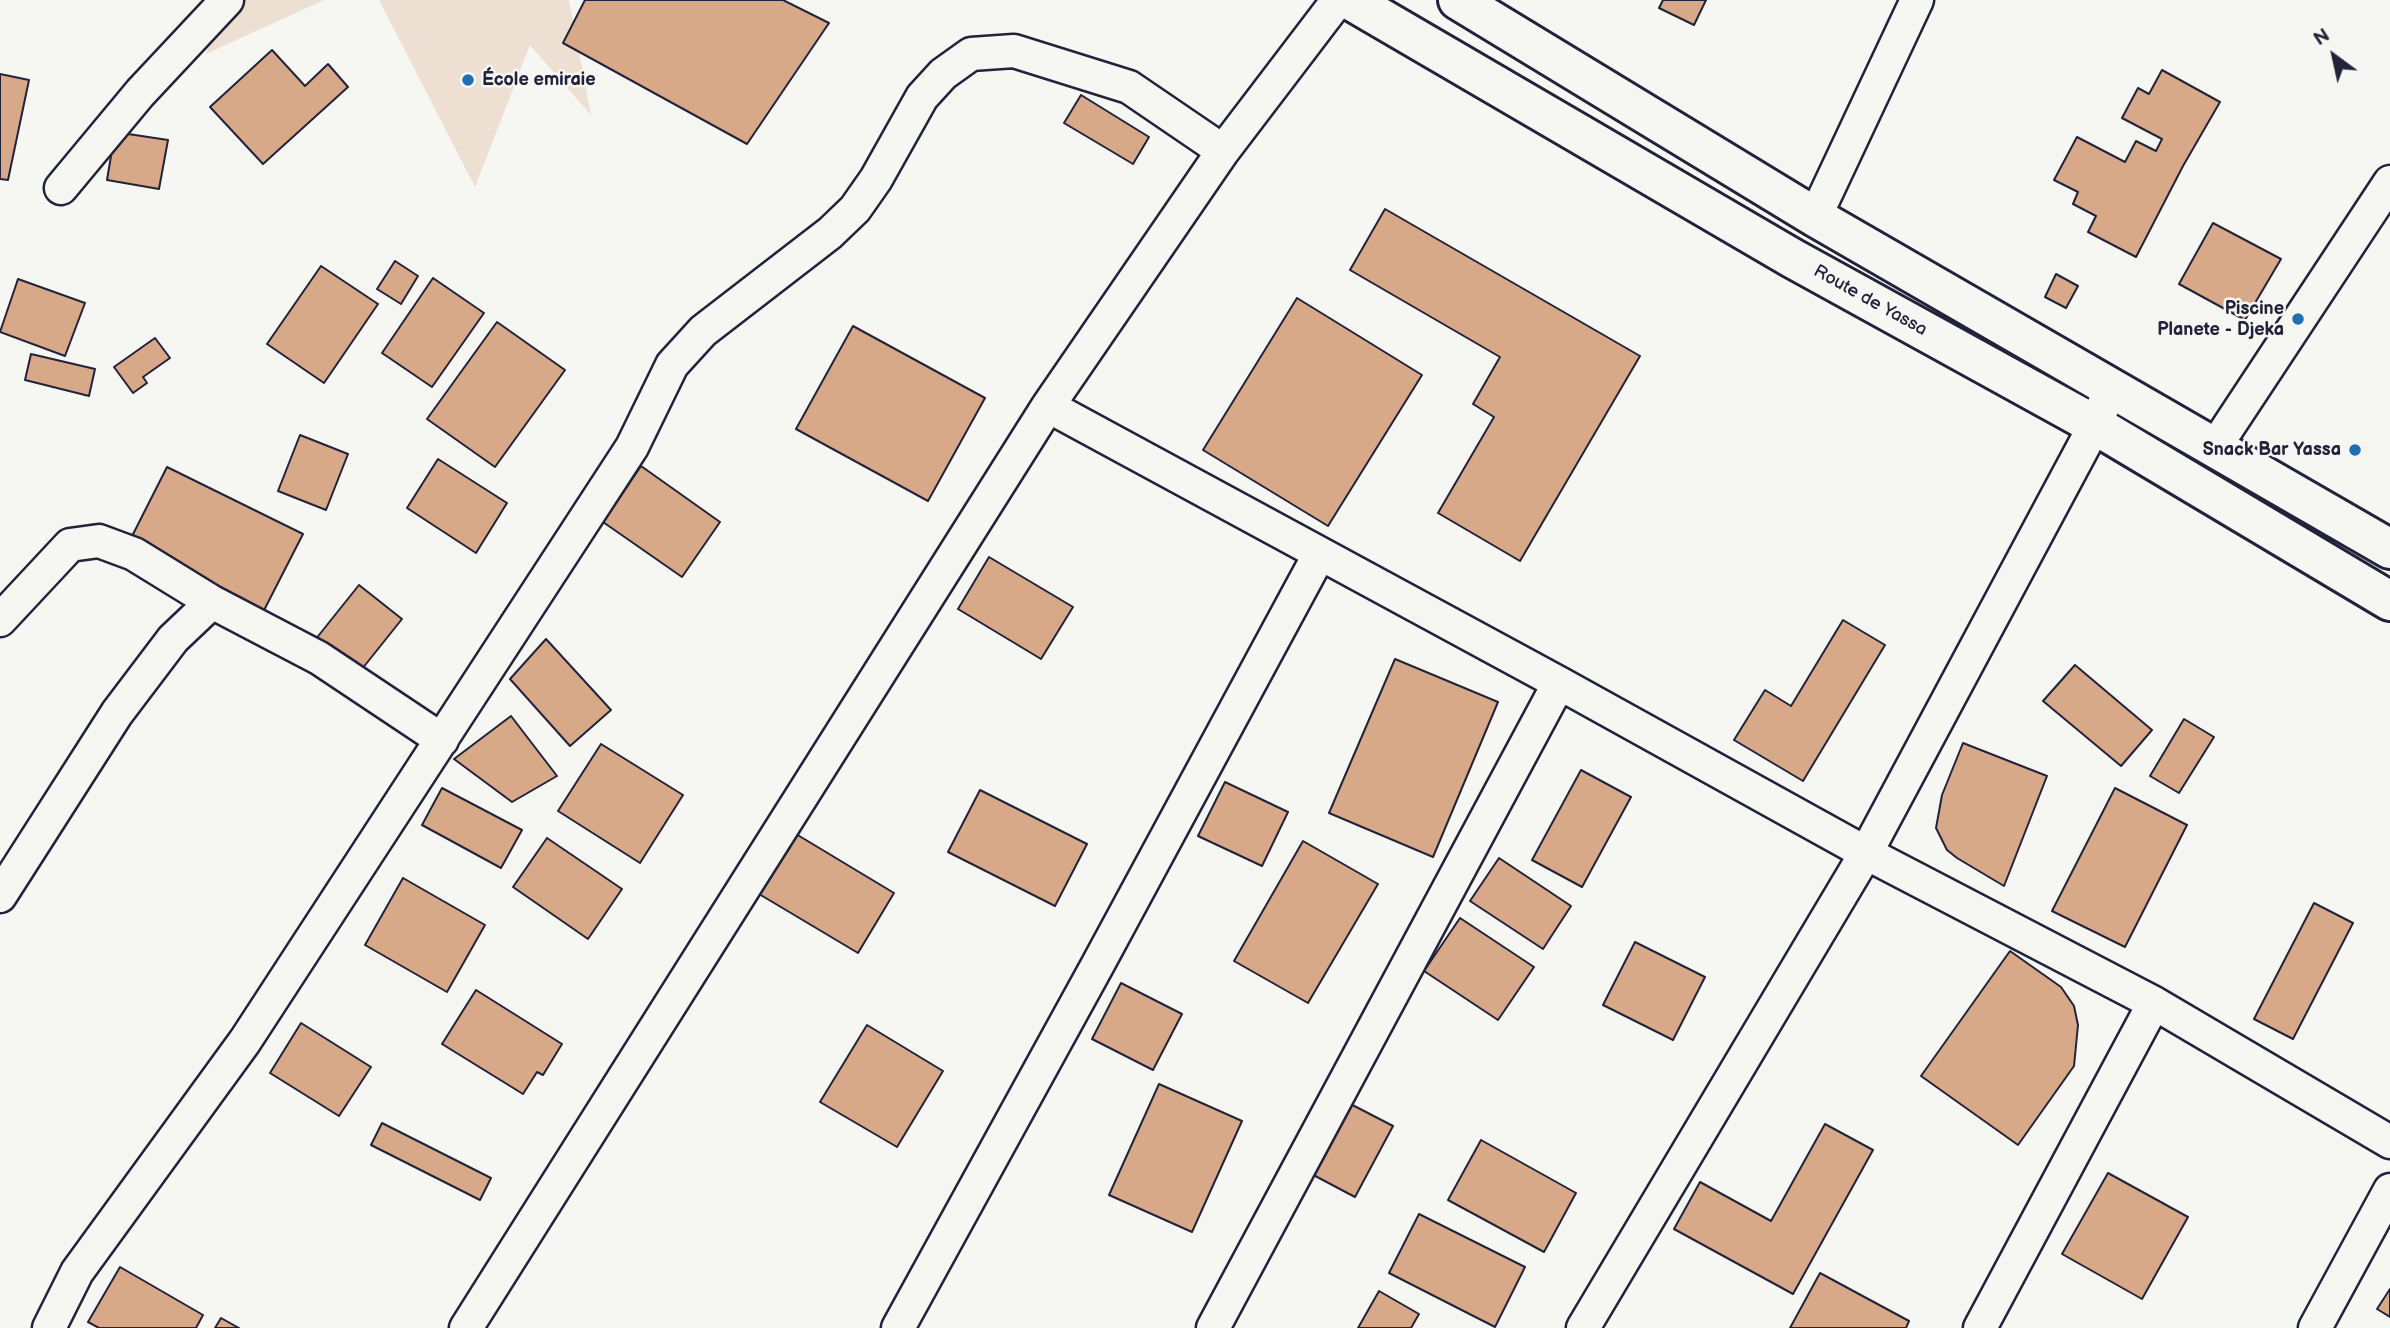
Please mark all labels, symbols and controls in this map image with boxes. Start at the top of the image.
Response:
north arrow [2299,21,2369,91]
text: N [2310,24,2335,52]
place label: École emiraie [482,69,596,91]
marker: École emiraie [460,72,476,88]
street label: Route de Yassa [1809,261,1931,341]
place label: Piscine Planete - Djeka [2157,298,2284,340]
marker: Piscine Planete - Djeka [2290,311,2306,327]
place label: Snack Bar Yassa [2203,439,2341,461]
marker: Snack Bar Yassa [2347,442,2363,458]

